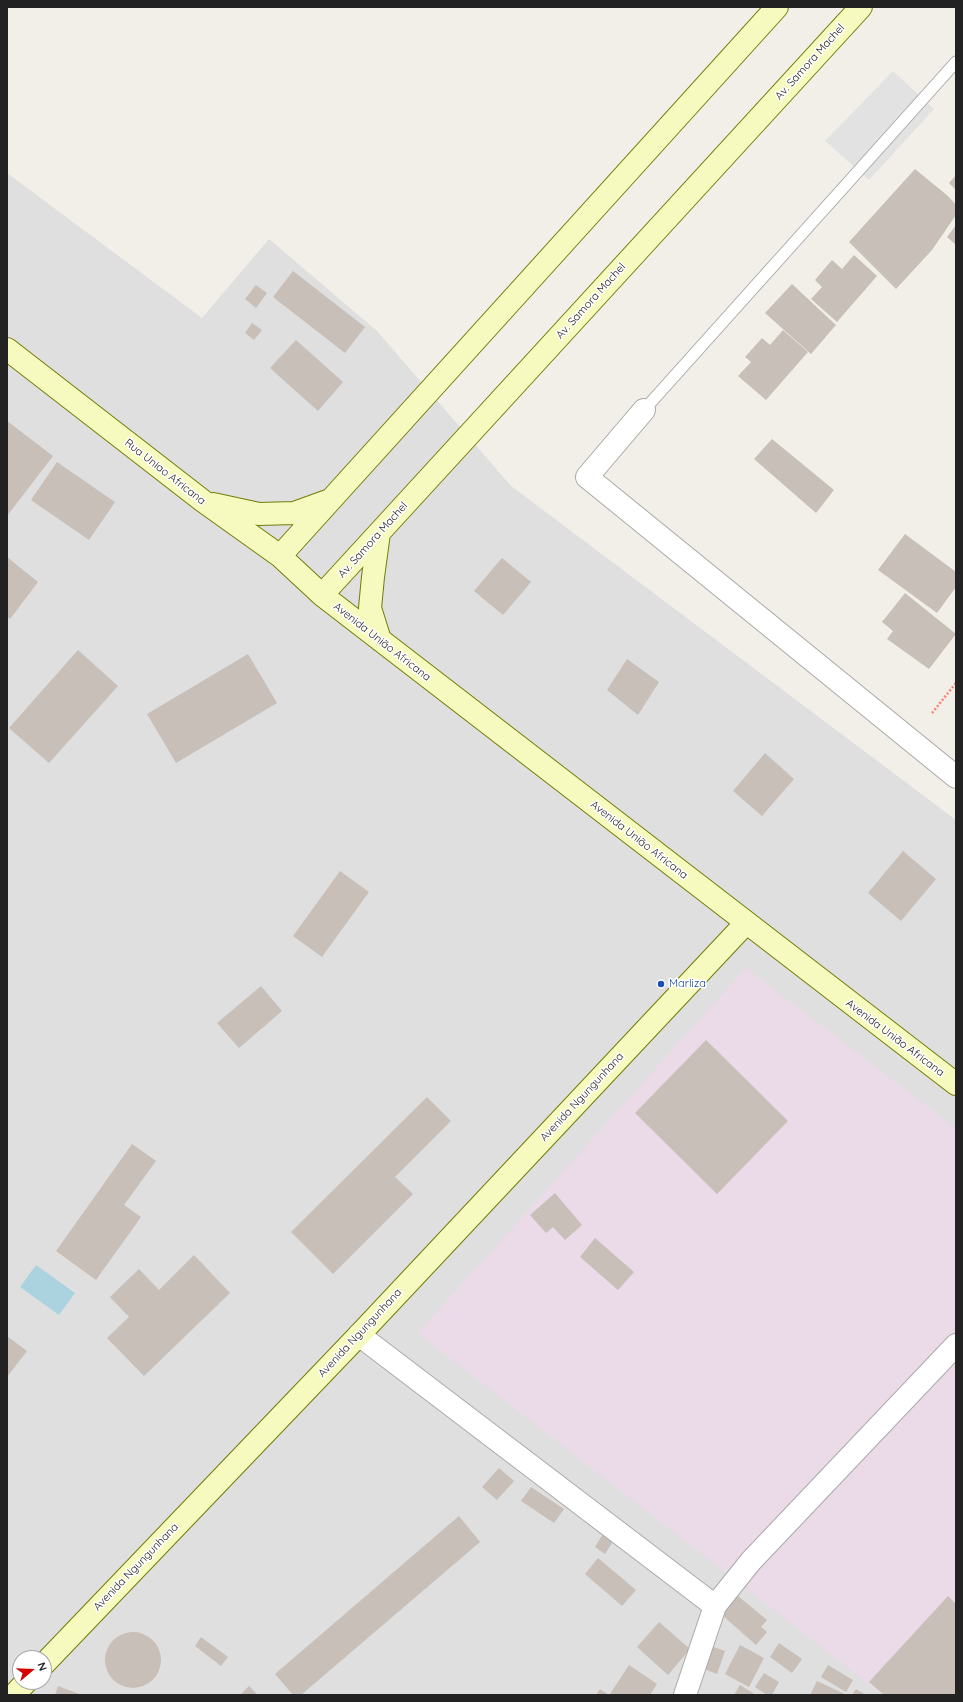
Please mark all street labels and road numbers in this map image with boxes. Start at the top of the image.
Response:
street label: Av. Samora Machel [773,21,847,103]
street label: Av. Samora Machel [554,260,628,342]
street label: Rua Uniao Africana [122,436,208,508]
street label: Av. Samora Machel [336,499,410,581]
street label: Avenida União Africana [331,600,433,684]
street label: Avenida União Africana [588,798,690,882]
street label: Avenida União Africana [843,997,947,1079]
street label: Avenida Ngungunhana [537,1050,627,1144]
street label: Avenida Ngungunhana [315,1286,405,1380]
street label: Avenida Ngungunhana [91,1520,181,1614]

